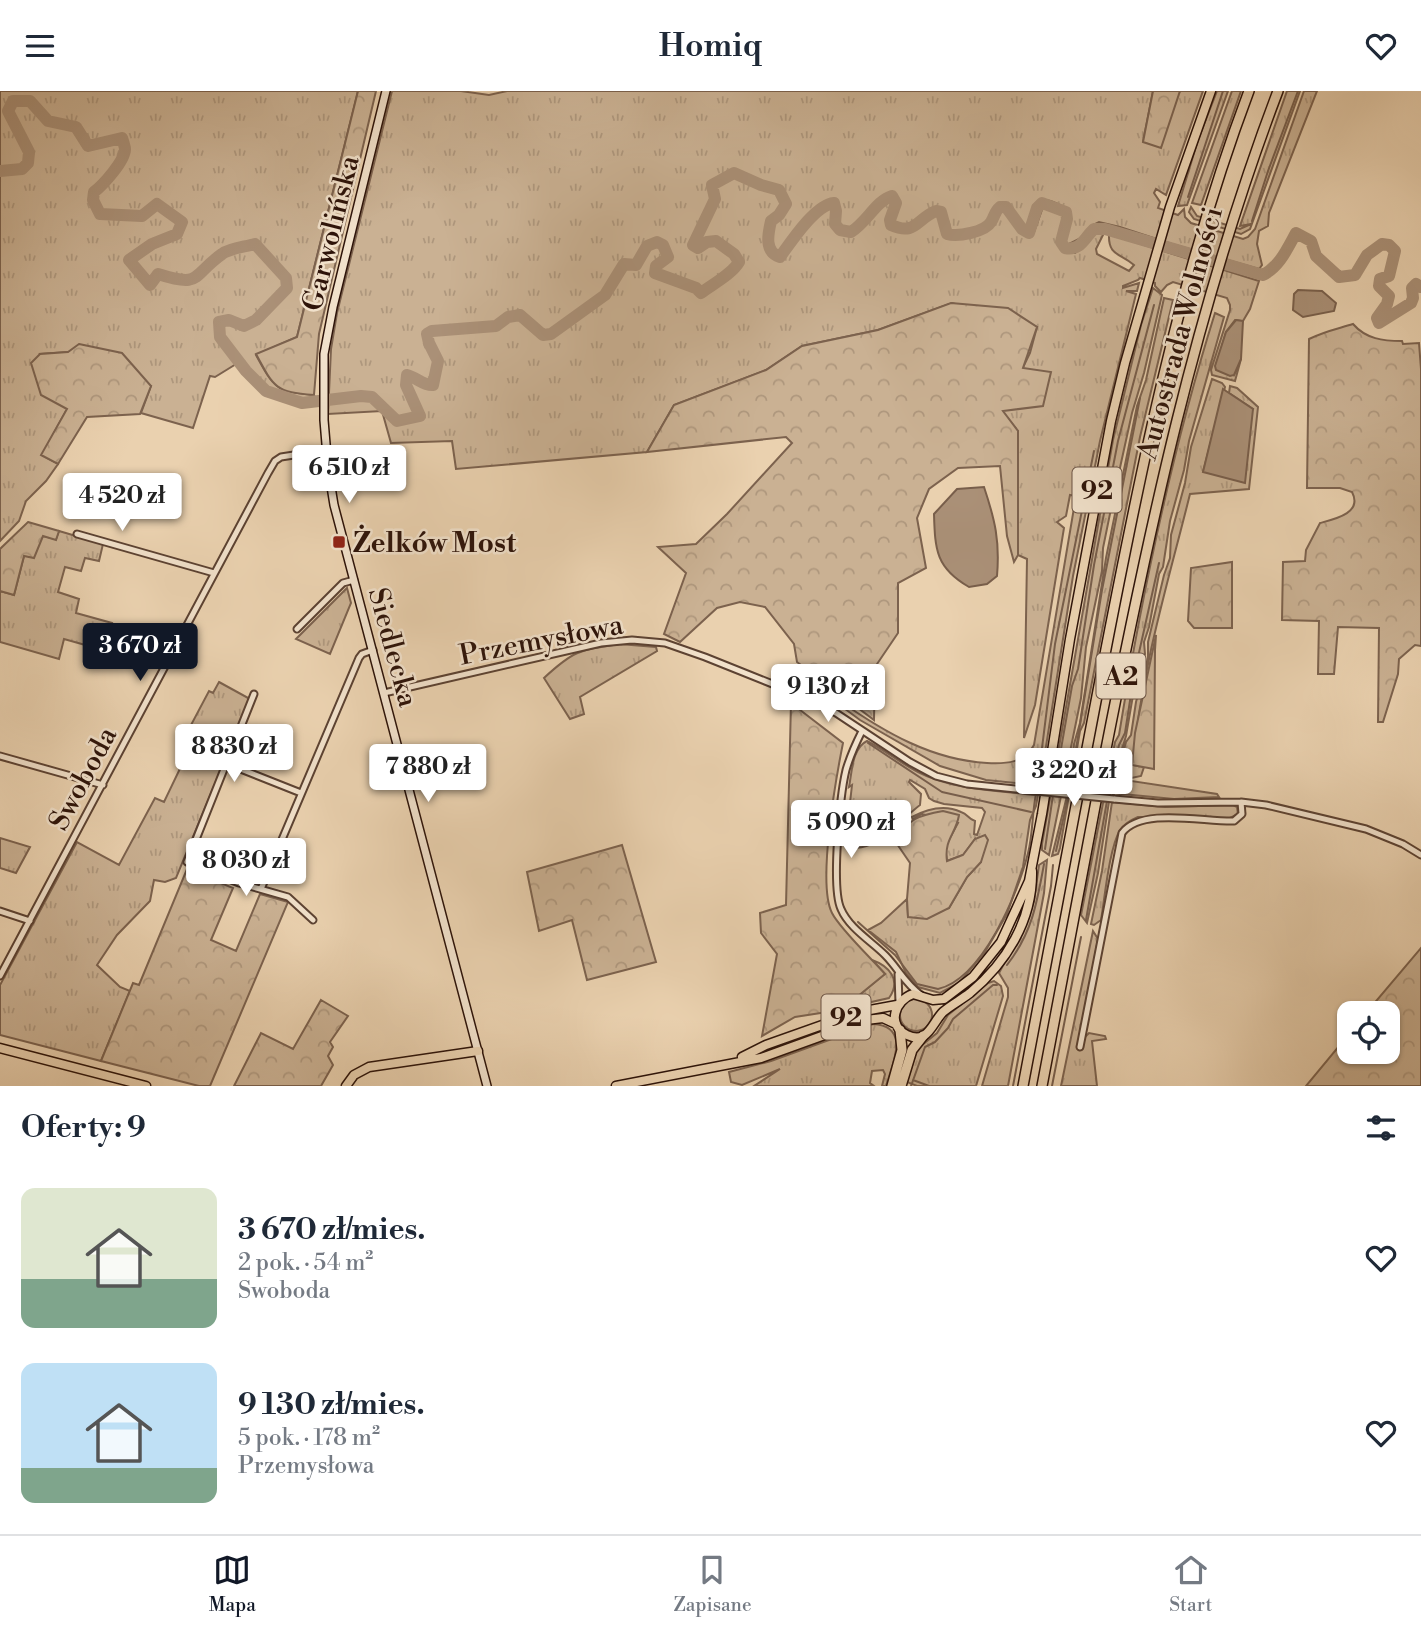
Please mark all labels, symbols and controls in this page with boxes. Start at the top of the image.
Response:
text: Homiq [659,26,762,66]
icon: menu [21,27,59,65]
icon: heart [1362,27,1400,65]
street label: Garwolińska [295,151,368,315]
street label: Autostrada Wolności [1130,203,1231,465]
pin: 6 510 zł [277,445,421,505]
text: 6 510 zł [308,454,390,482]
road number: 92 [1072,467,1122,513]
pin: 4 520 zł [50,473,194,533]
text: 4 520 zł [79,482,165,510]
place label: Żelków Most [353,524,517,561]
marker: Żelków Most [331,534,347,550]
street label: Siedlecka [360,584,425,711]
street label: Przemysłowa [456,607,627,674]
pin: 3 670 zł [68,623,212,683]
text: 3 670 zł [99,632,181,660]
road number: A2 [1096,653,1146,699]
pin: 9 130 zł [756,665,900,724]
text: 9 130 zł [787,673,869,701]
street label: Swoboda [42,720,126,836]
pin: 8 830 zł [162,725,306,784]
text: 8 830 zł [191,733,277,761]
pin: 7 880 zł [356,745,500,804]
pin: 3 220 zł [1002,749,1146,808]
text: 7 880 zł [385,753,471,781]
text: 3 220 zł [1031,757,1117,785]
pin: 5 090 zł [779,801,923,860]
text: 5 090 zł [807,809,895,837]
pin: 8 030 zł [174,839,318,898]
text: 8 030 zł [202,847,290,875]
road number: 92 [822,994,870,1039]
map controls [1337,1001,1400,1064]
button: locate [1337,1001,1400,1064]
text: Oferty: 9 [21,1109,146,1147]
icon: filters [1362,1109,1400,1147]
text: 3 670 zł/mies. [238,1211,426,1249]
icon: home [77,1216,161,1300]
icon: heart [1362,1239,1400,1277]
text: 2 pok. · 54 m² [238,1249,373,1277]
text: Swoboda [238,1277,330,1305]
text: 9 130 zł/mies. [238,1386,425,1424]
icon: home [77,1391,161,1475]
icon: heart [1362,1414,1400,1452]
text: 5 pok. · 178 m² [238,1424,380,1452]
text: Przemysłowa [238,1452,375,1480]
tab: Mapa [209,1551,256,1617]
tab: Zapisane [673,1551,752,1617]
tab: Start [1169,1551,1212,1617]

